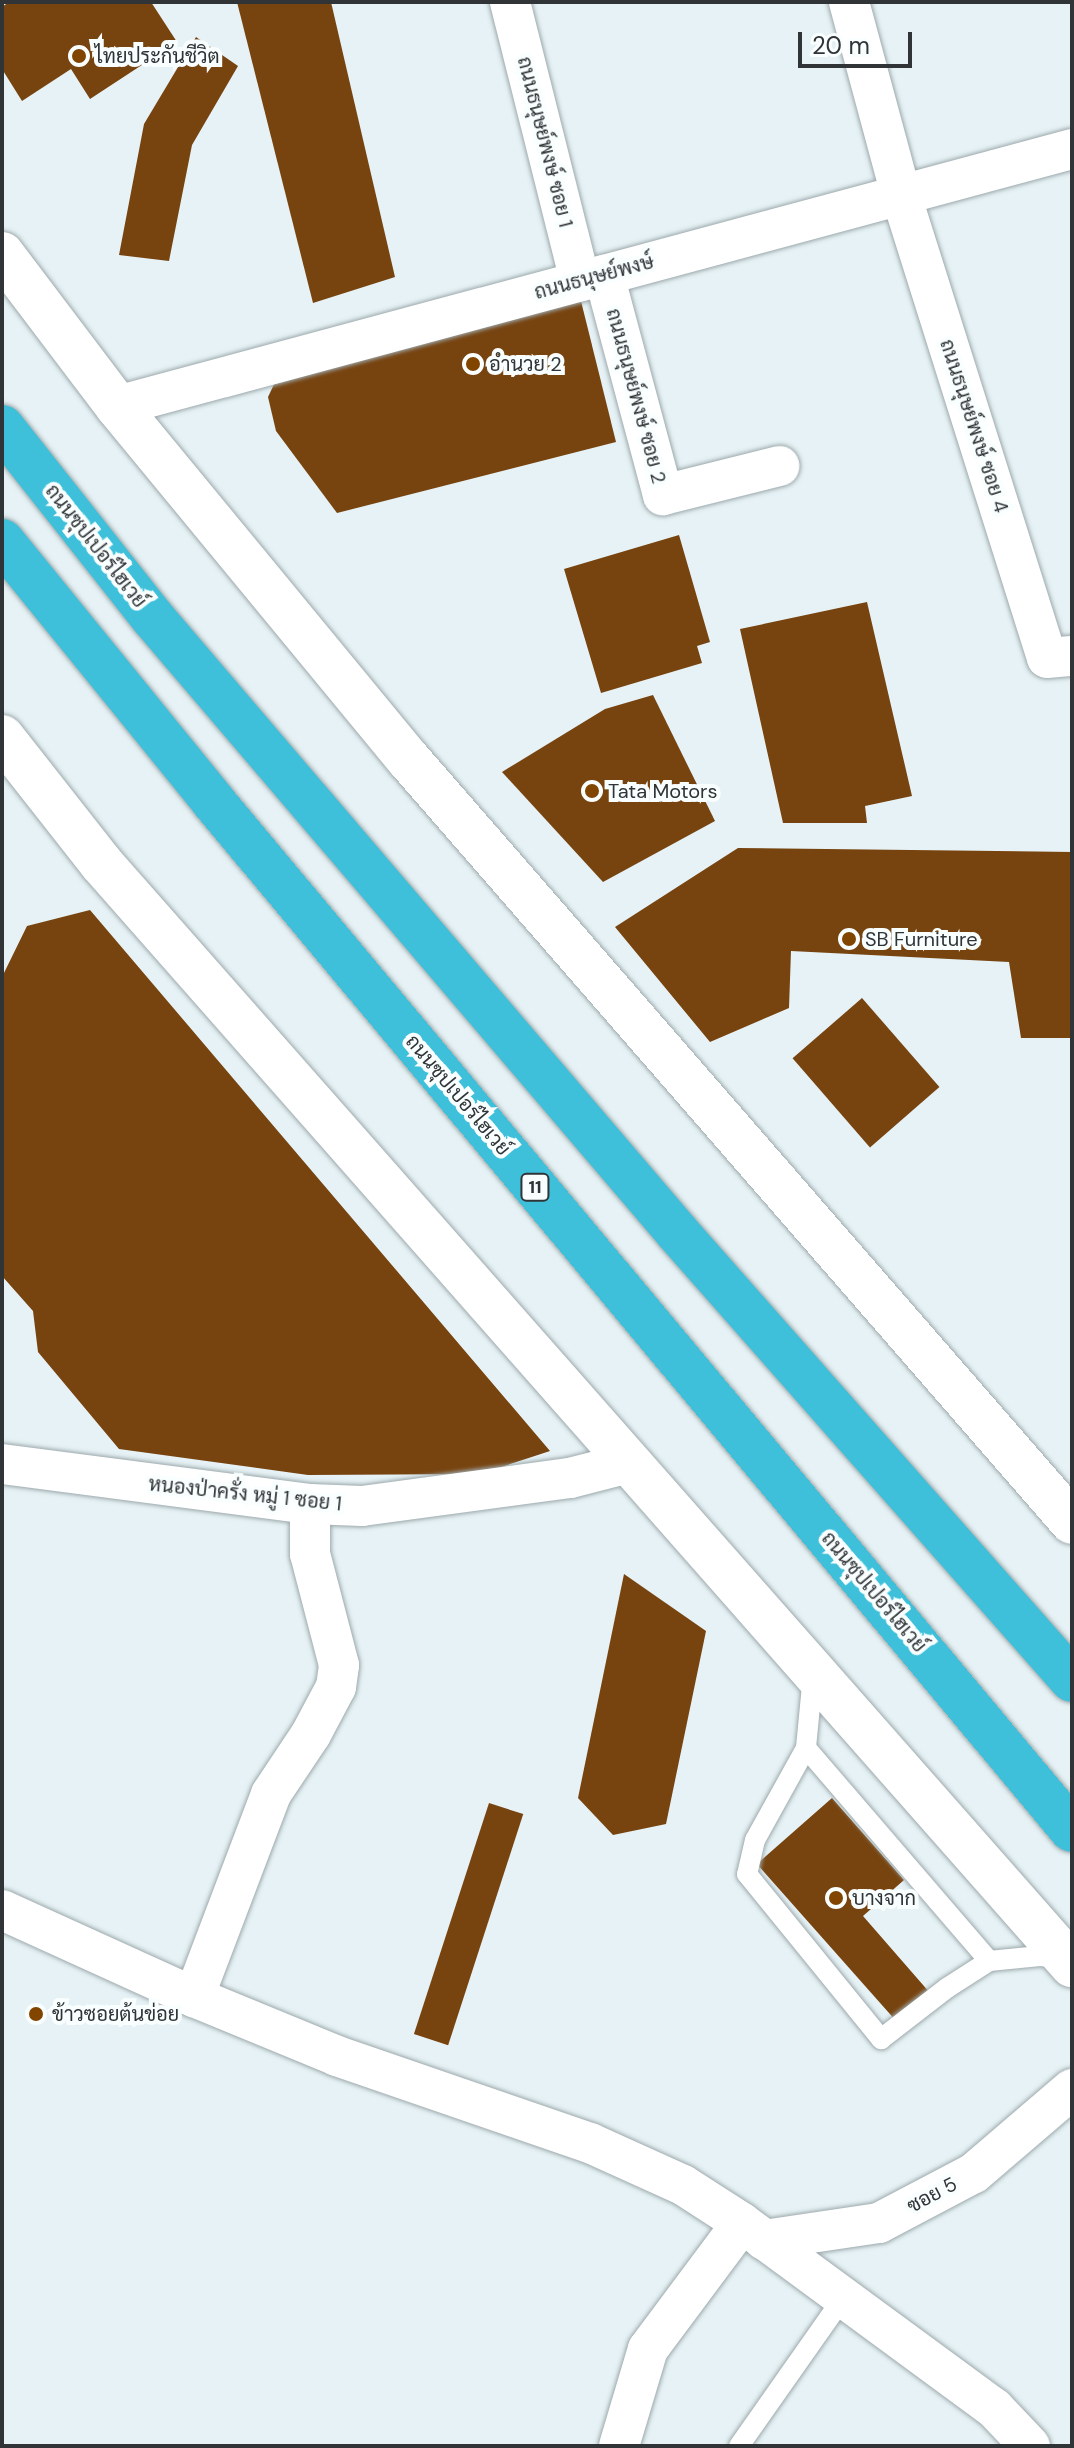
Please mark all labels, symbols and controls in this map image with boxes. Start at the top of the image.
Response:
scale bar [802,16,916,66]
text: 20 m [812,30,870,61]
place label: ไทยประกันชีวิต [95,44,220,68]
marker: ไทยประกันชีวิต [70,47,88,65]
street label: ถนนธนุษย์พงษ์ ซอย 1 [512,54,578,230]
street label: ถนนธนุษย์พงษ์ [532,250,656,304]
street label: ถนนธนุษย์พงษ์ ซอย 2 [601,306,671,486]
street label: ถนนธนุษย์พงษ์ ซอย 4 [935,336,1013,516]
place label: อำนวย 2 [489,352,562,376]
marker: อำนวย 2 [464,355,482,373]
street label: ถนนซุปเปอร์ไฮเวย์ [40,479,152,613]
place label: Tata Motors [608,779,718,803]
marker: Tata Motors [583,782,601,800]
place label: SB Furniture [865,927,977,951]
marker: SB Furniture [840,930,858,948]
street label: ถนนซุปเปอร์ไฮเวย์ [401,1030,515,1160]
road number: 11 [519,1173,551,1201]
street label: หนองป่าครั่ง หมู่ 1 ซอย 1 [147,1472,343,1516]
street label: ถนนซุปเปอร์ไฮเวย์ [817,1527,931,1657]
place label: บางจาก [852,1886,916,1910]
marker: บางจาก [827,1889,845,1907]
place label: ข้าวซอยต้นข่อย [52,2002,179,2026]
marker: ข้าวซอยต้นข่อย [27,2005,45,2023]
street label: ซอย 5 [903,2172,961,2218]

